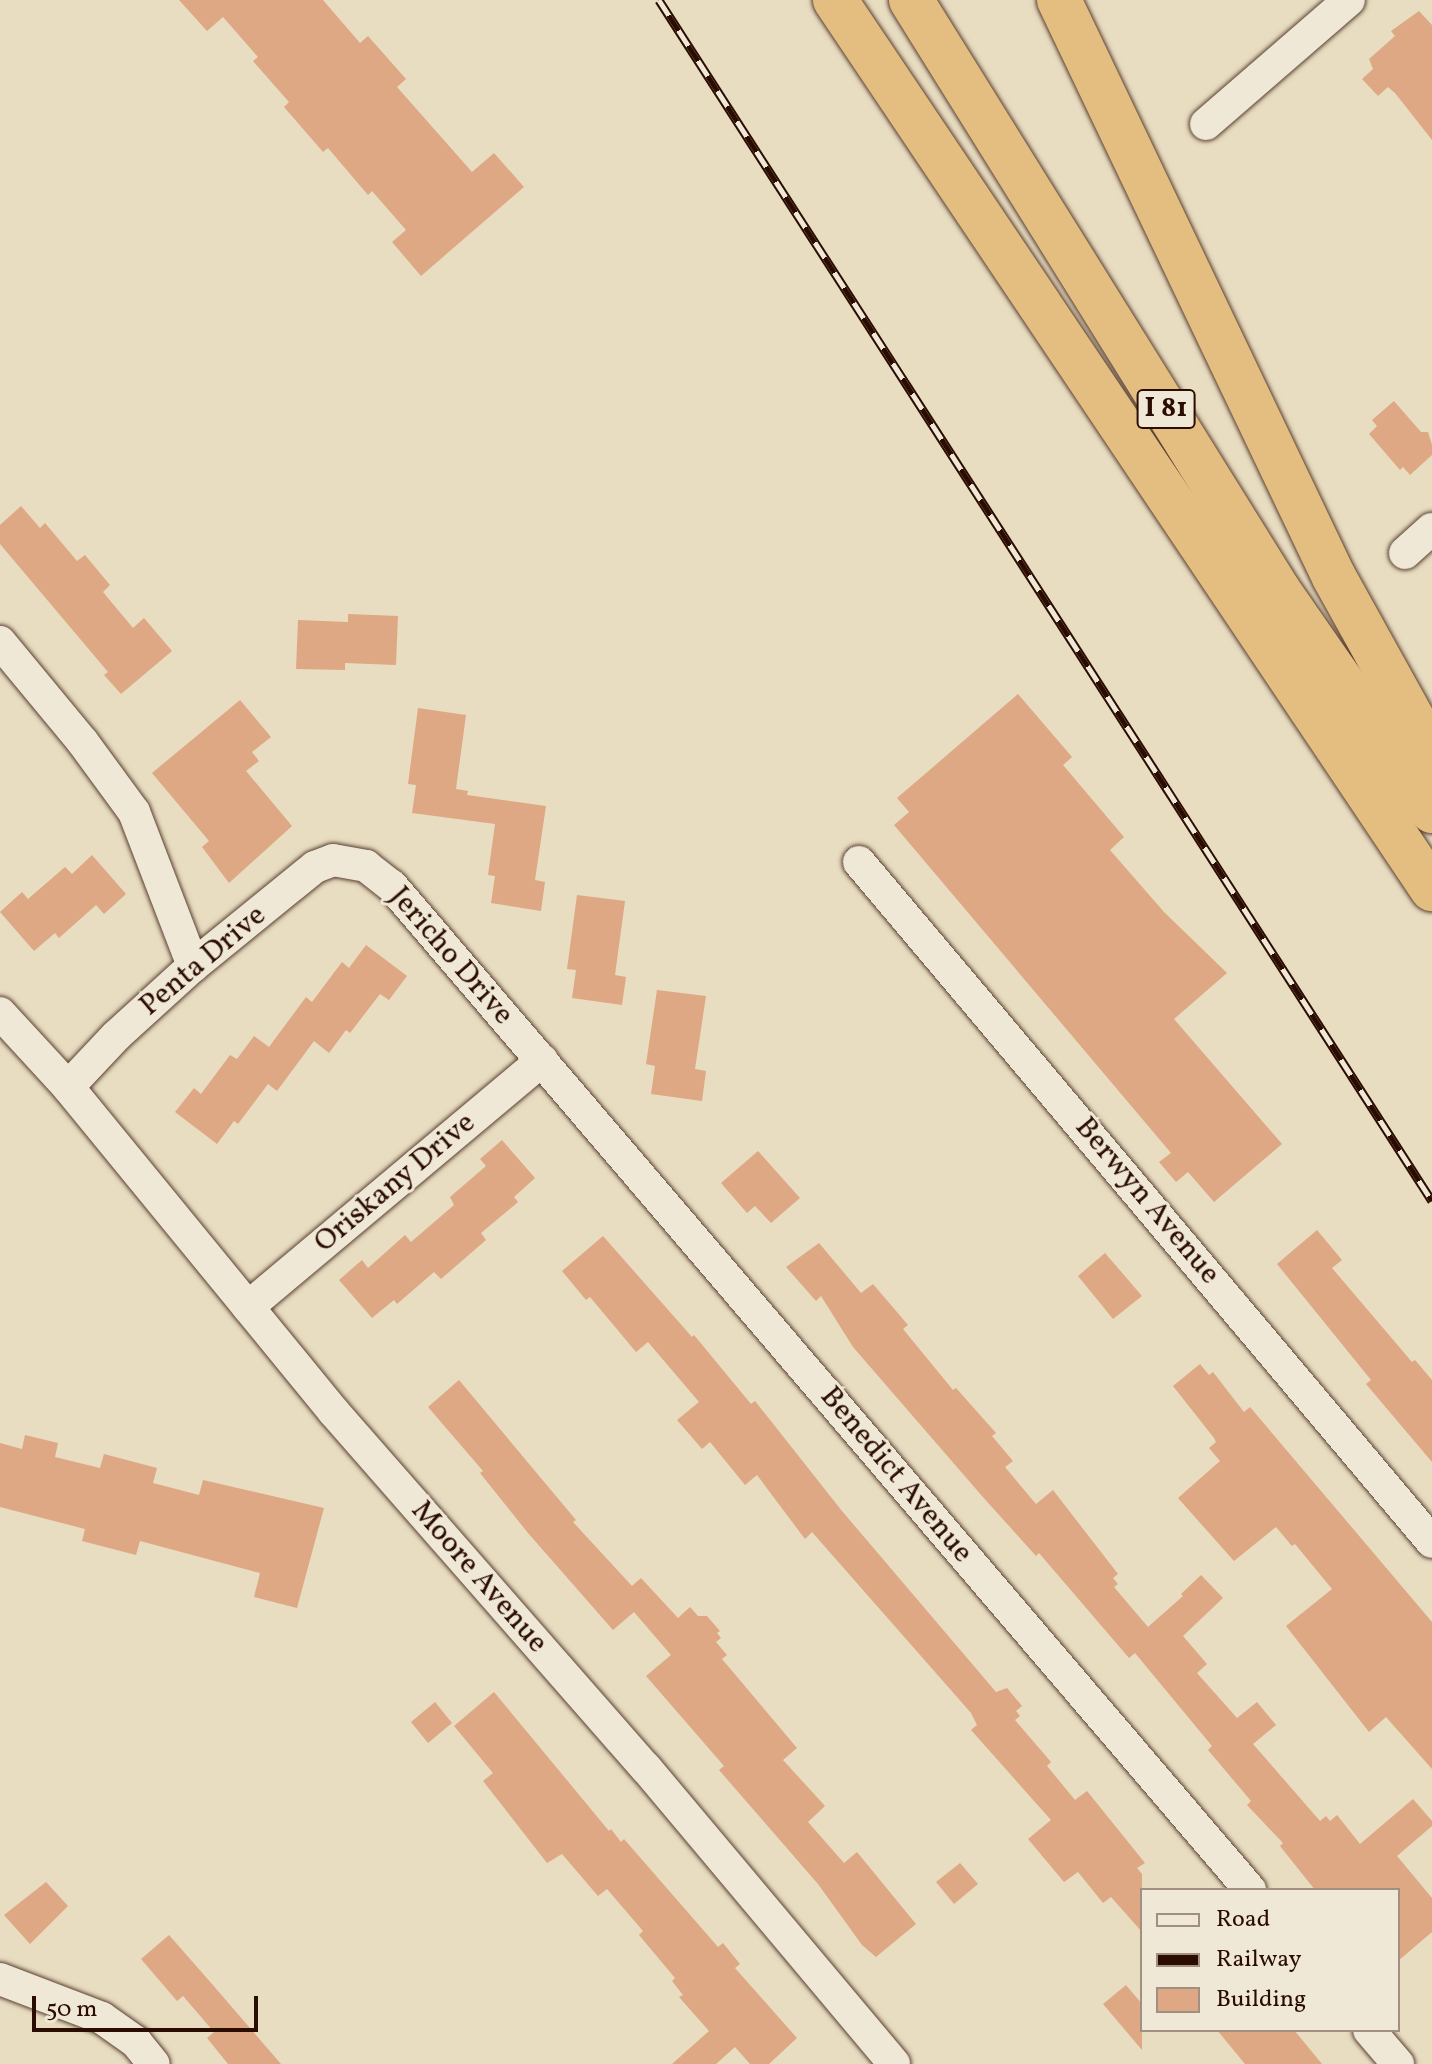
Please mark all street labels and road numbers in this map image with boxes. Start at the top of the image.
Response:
road number: I 81 [1136,385,1196,433]
street label: Jericho Drive [381,879,521,1033]
street label: Penta Drive [133,898,273,1024]
street label: Oriskany Drive [307,1105,483,1261]
street label: Berwyn Avenue [1067,1110,1227,1292]
street label: Benedict Avenue [812,1380,980,1570]
street label: Moore Avenue [403,1493,555,1661]

